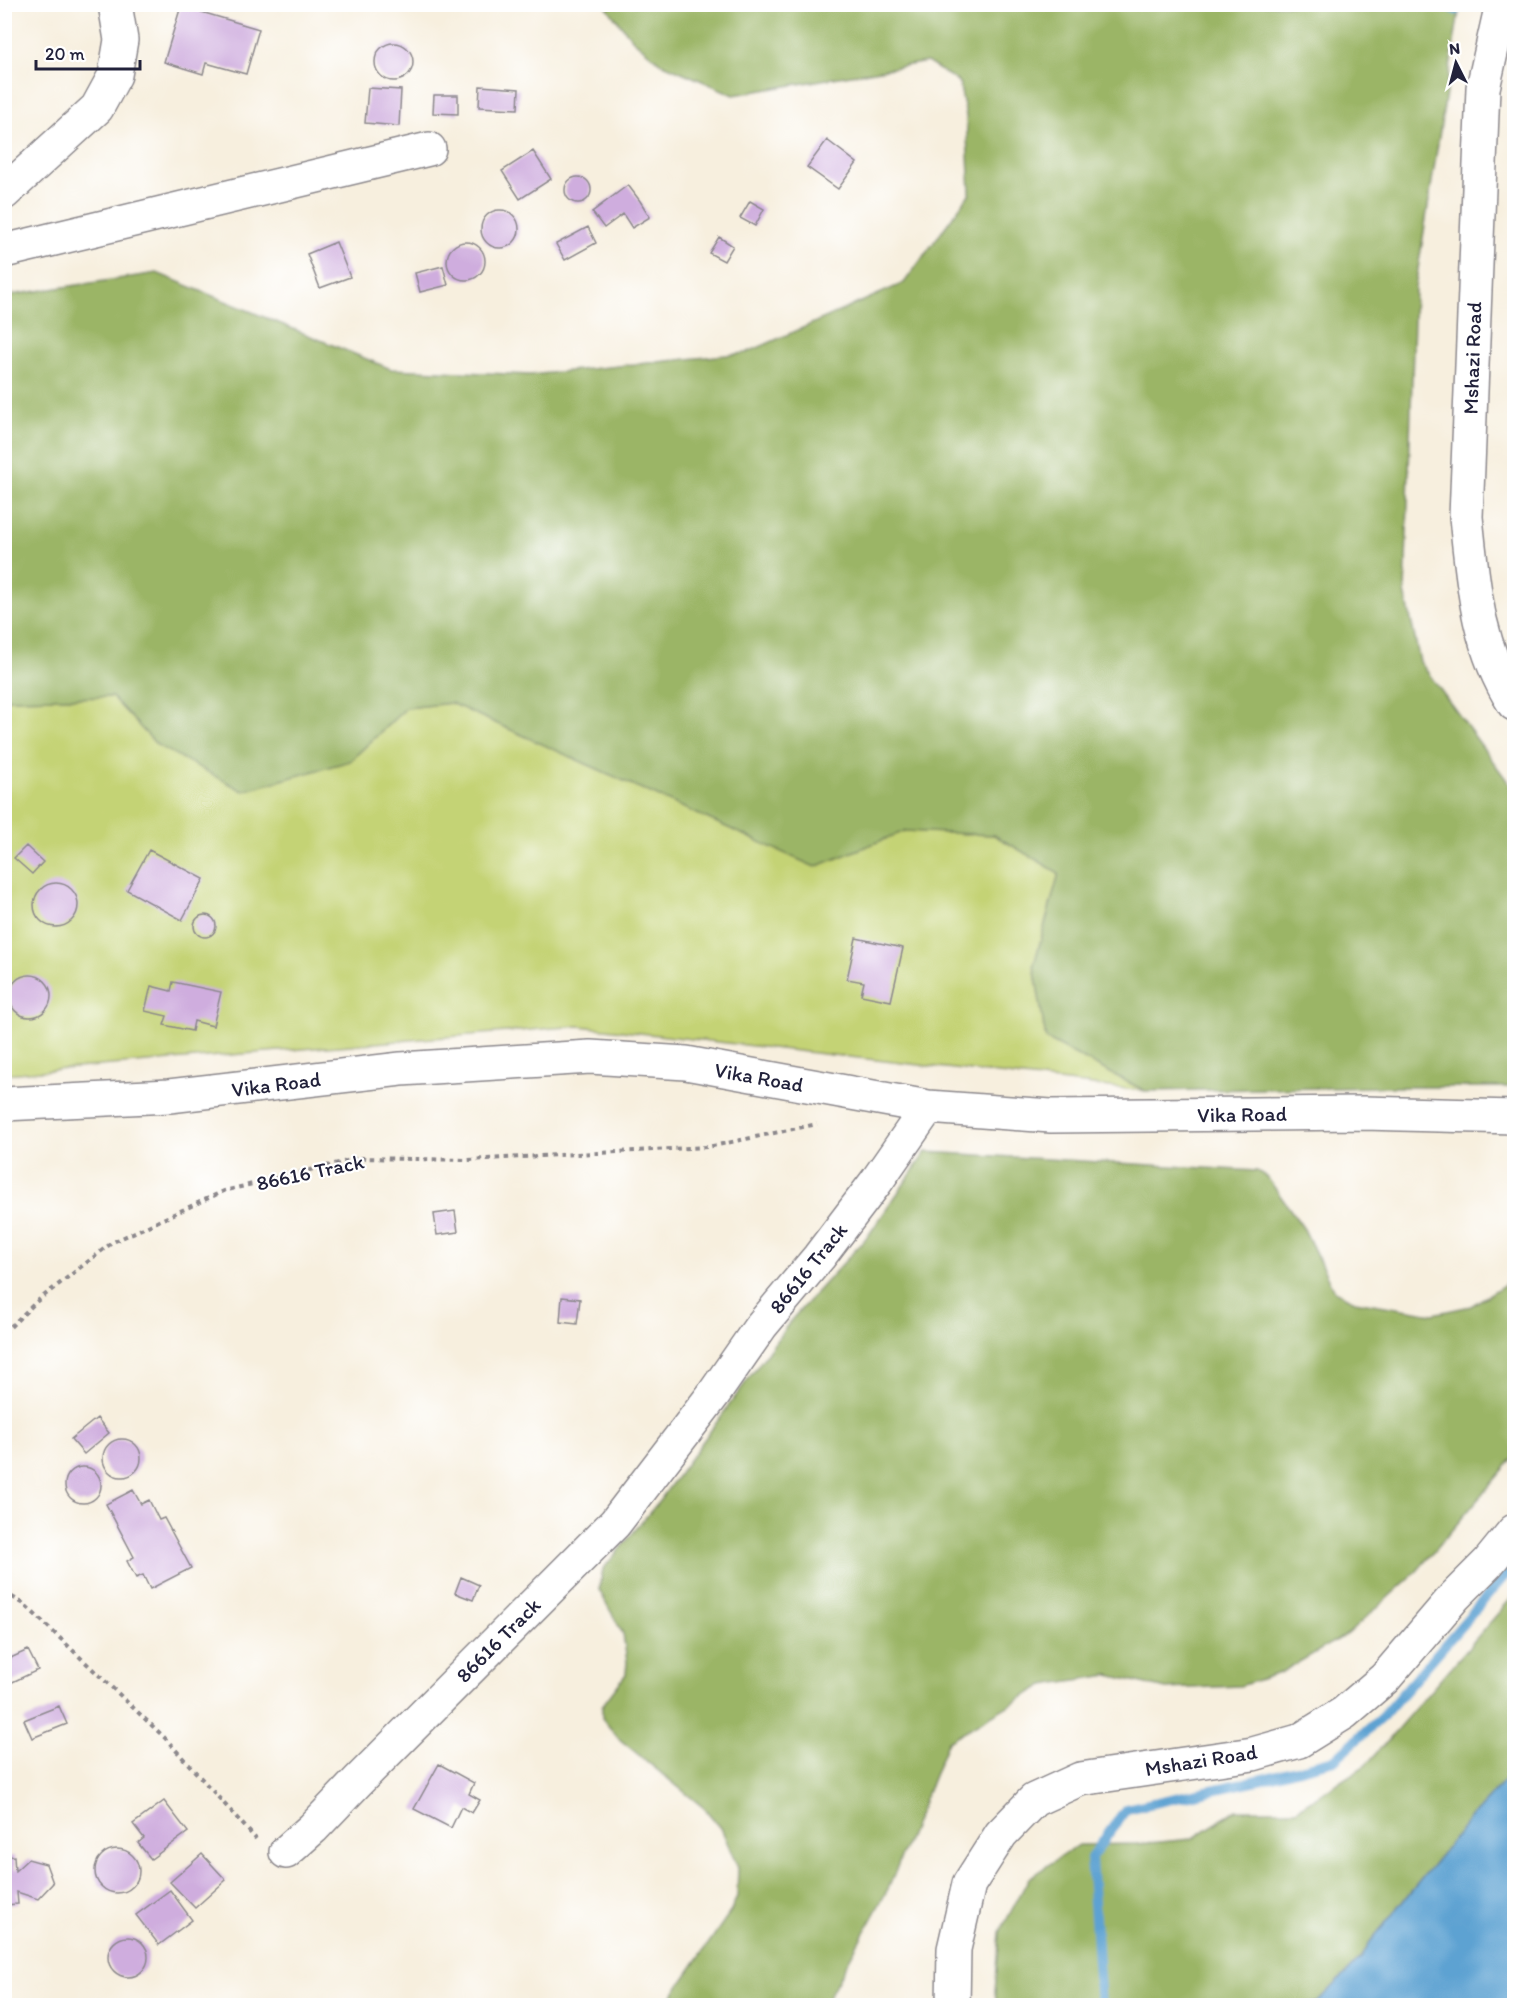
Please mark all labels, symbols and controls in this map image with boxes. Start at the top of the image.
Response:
scale bar [36,33,140,71]
north arrow [1426,33,1486,93]
text: N [1448,39,1461,59]
text: 20 m [45,43,85,65]
street label: Mshazi Road [1458,301,1486,415]
street label: Vika Road [713,1057,805,1097]
street label: Vika Road [230,1066,322,1102]
street label: Vika Road [1197,1101,1287,1127]
street label: 86616 Track [254,1148,366,1196]
street label: 86616 Track [764,1218,852,1318]
street label: 86616 Track [451,1592,546,1687]
street label: Mshazi Road [1143,1739,1259,1781]

